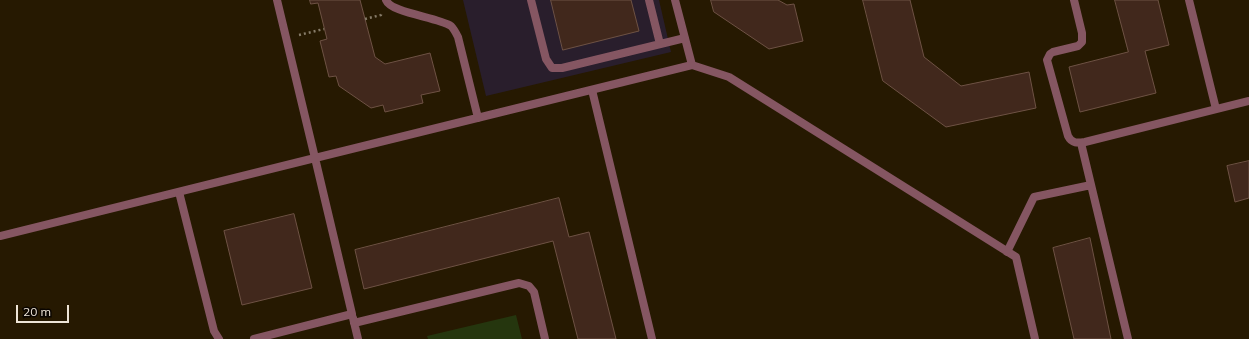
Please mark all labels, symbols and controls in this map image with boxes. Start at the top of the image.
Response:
scale bar [18,297,71,323]
text: 20 m [23,304,51,319]

